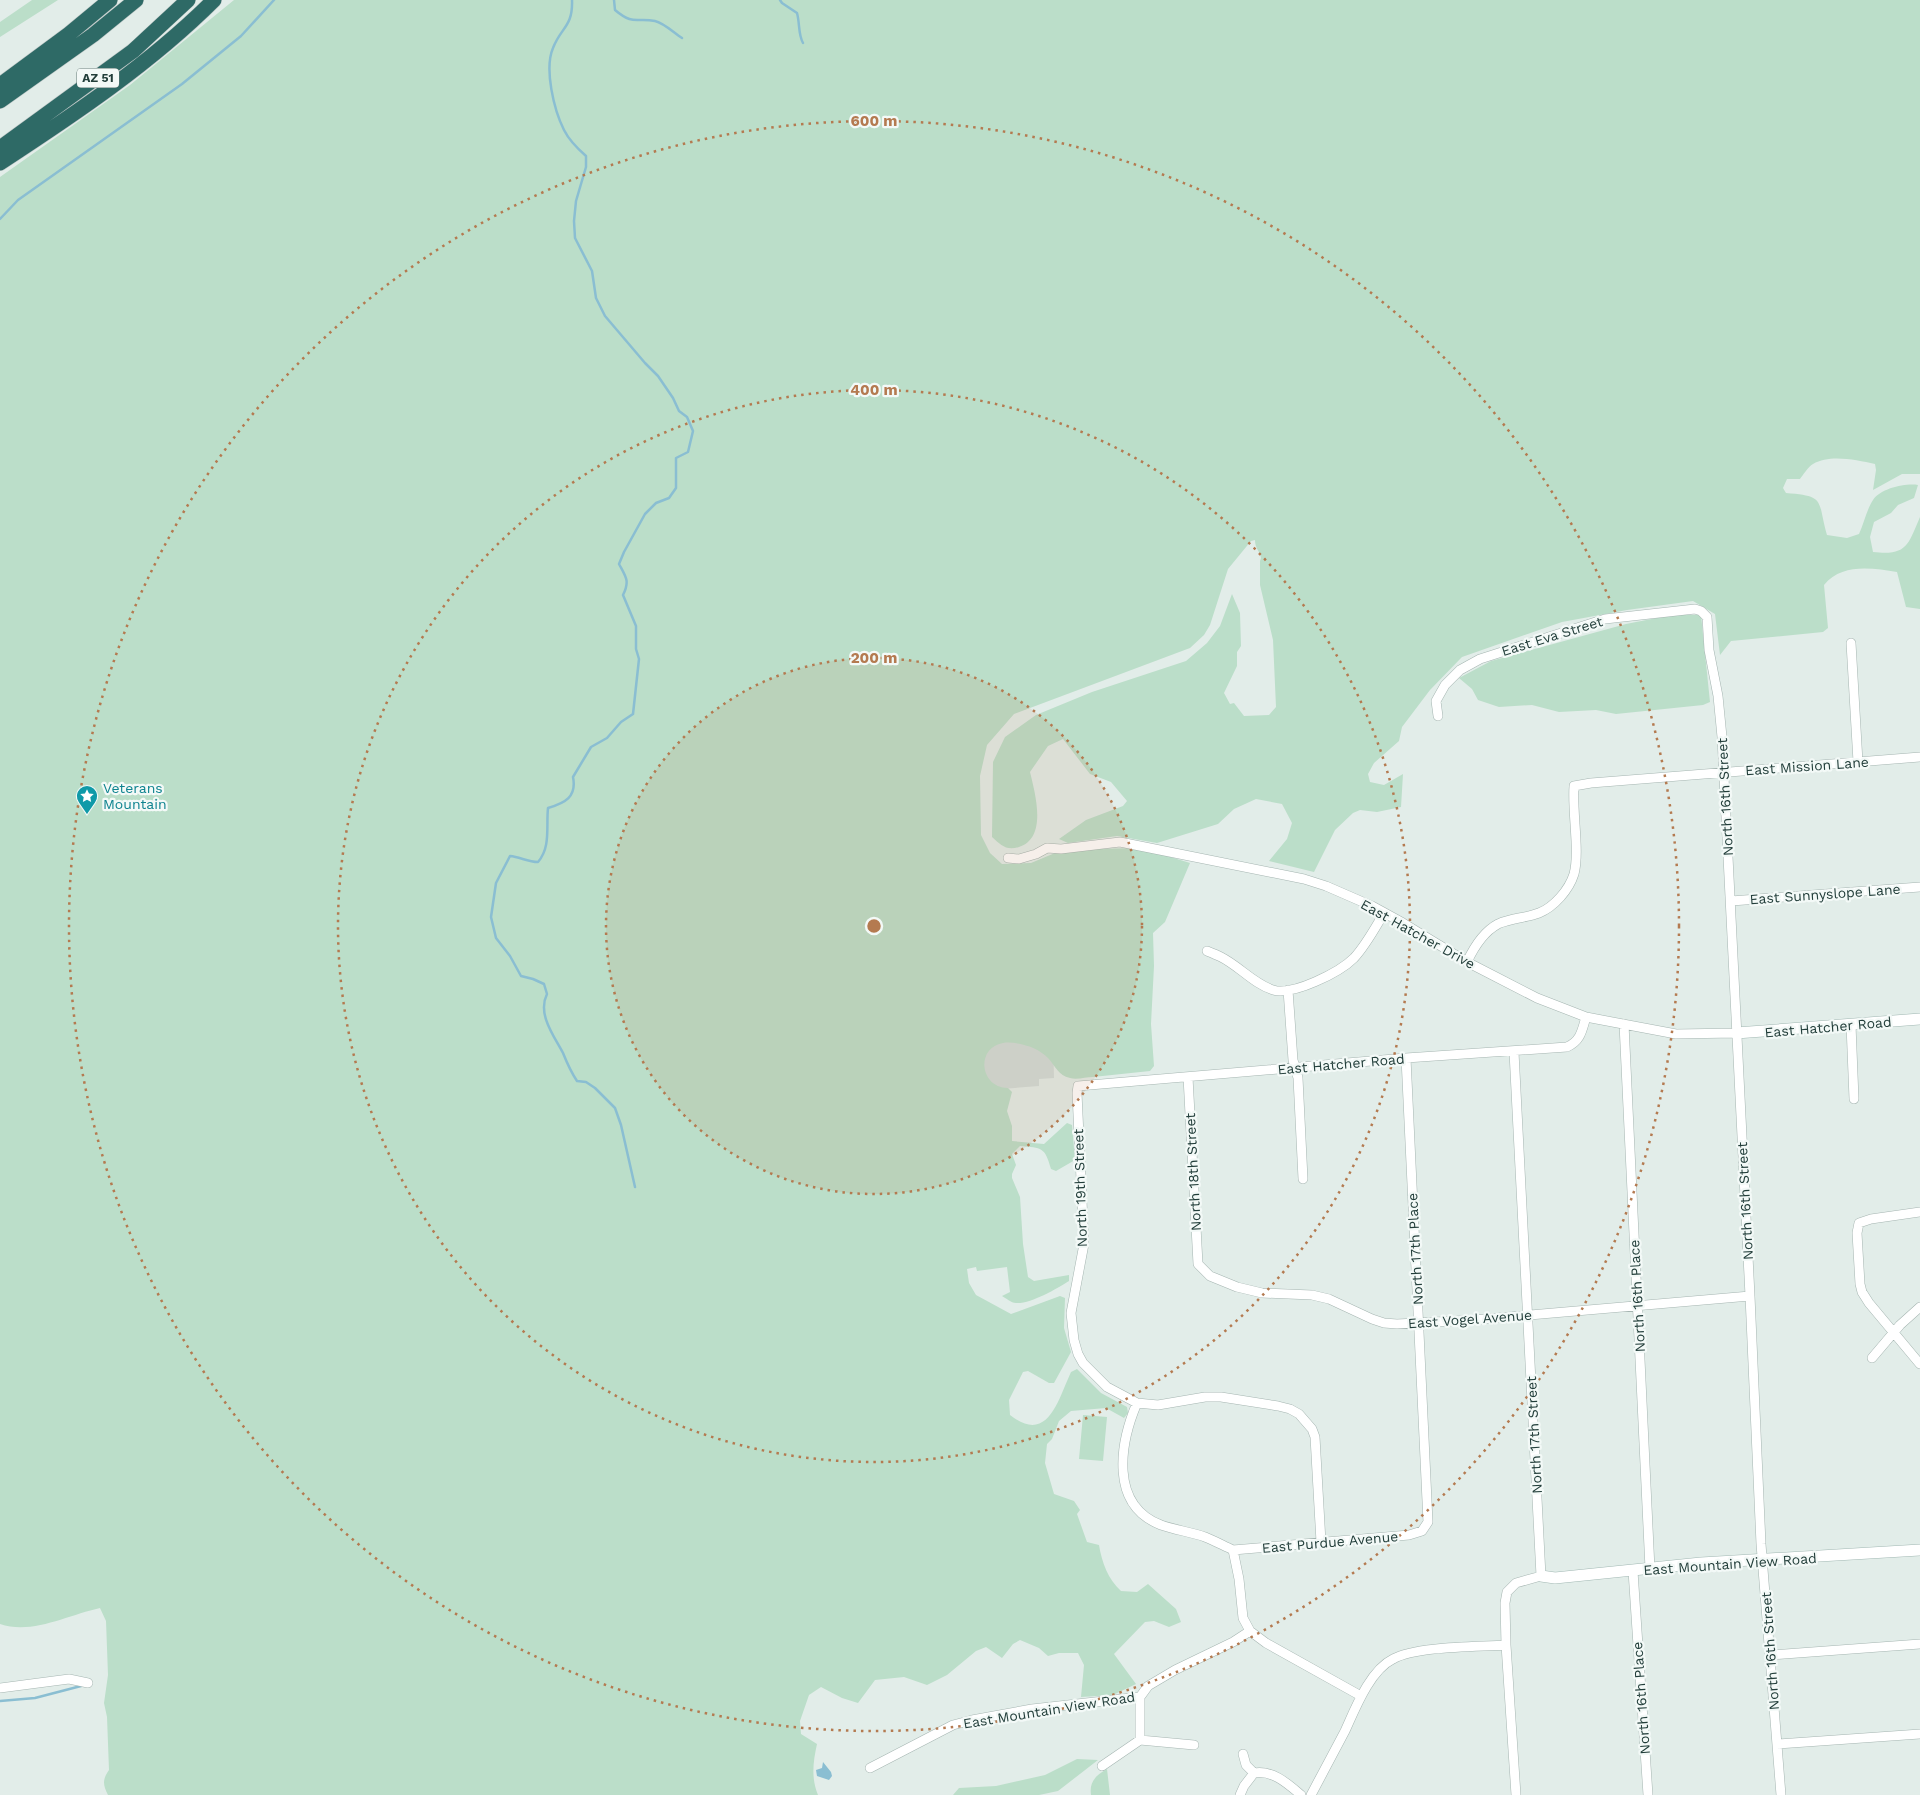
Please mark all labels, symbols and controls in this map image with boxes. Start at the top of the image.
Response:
road number: AZ 51 [77,68,119,88]
text: 600 m [851,112,897,130]
text: 400 m [850,381,898,399]
street label: East Eva Street [1499,613,1605,659]
text: 200 m [851,649,897,667]
street label: North 16th Street [1714,737,1736,856]
street label: East Mission Lane [1745,754,1869,778]
place label: Veterans Mountain [103,780,167,812]
place icon: Veterans Mountain [75,784,99,815]
street label: East Sunnyslope Lane [1749,881,1901,907]
street label: East Hatcher Drive [1358,896,1478,972]
centre of rings [865,917,883,935]
street label: East Hatcher Road [1764,1013,1892,1041]
street label: East Hatcher Road [1277,1050,1405,1078]
street label: North 18th Street [1182,1112,1204,1232]
street label: North 19th Street [1070,1128,1090,1247]
street label: North 16th Street [1734,1141,1756,1260]
street label: North 17th Place [1404,1193,1426,1305]
street label: North 16th Place [1626,1239,1648,1353]
street label: East Vogel Avenue [1407,1307,1533,1331]
street label: North 17th Street [1523,1376,1545,1494]
street label: East Purdue Avenue [1261,1528,1399,1556]
street label: East Mountain View Road [1643,1550,1817,1578]
street label: North 16th Street [1758,1591,1782,1711]
street label: North 16th Place [1629,1641,1653,1755]
street label: East Mountain View Road [962,1688,1136,1732]

